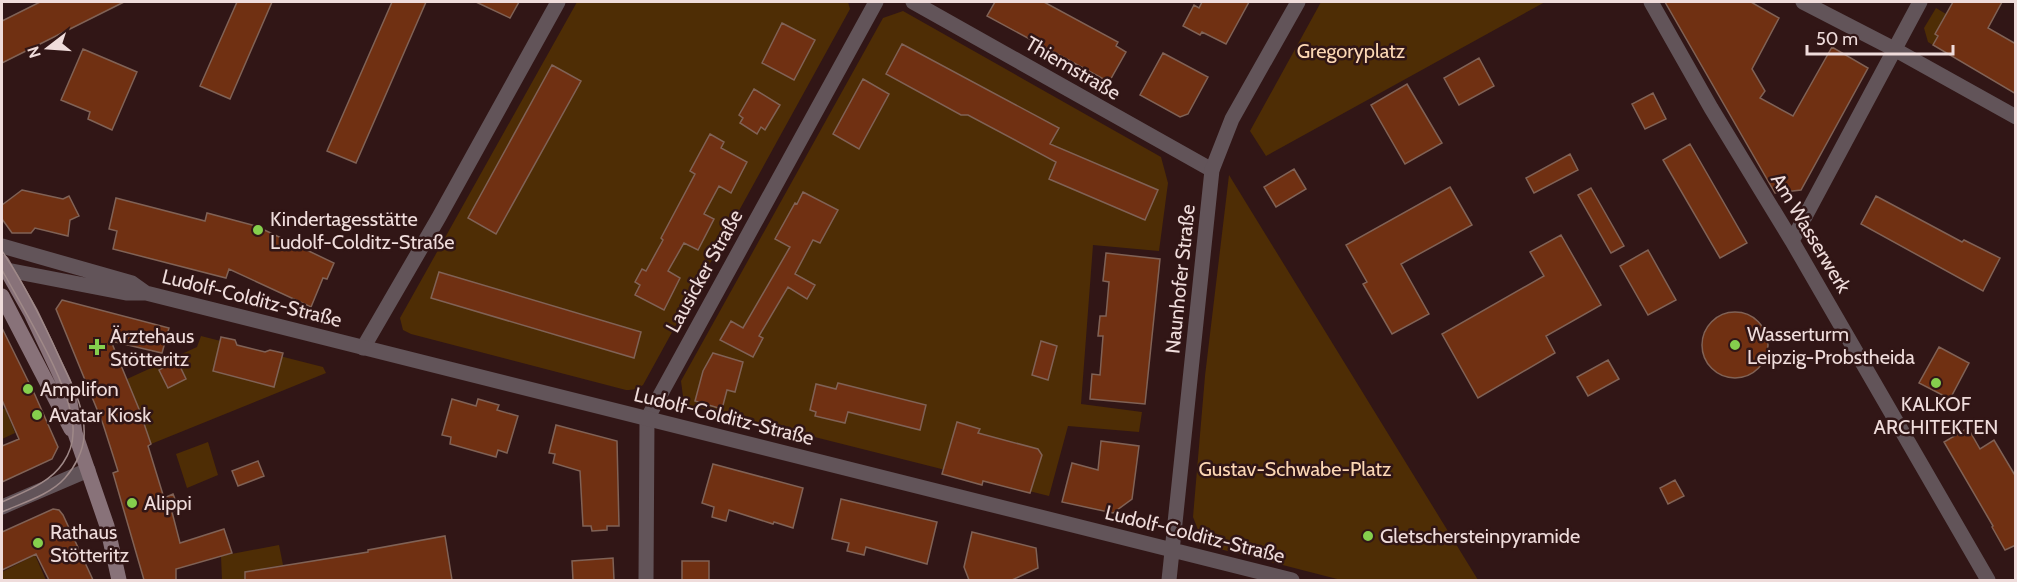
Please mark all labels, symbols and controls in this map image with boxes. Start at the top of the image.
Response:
north arrow [18,18,78,78]
scale bar [1807,18,1952,56]
text: 50 m [1816,28,1858,50]
street label: Thiemstraße [1021,31,1125,105]
park label: Gregoryplatz [1297,39,1405,63]
text: N [23,44,45,60]
street label: Am Wasserwerk [1766,169,1856,297]
street label: Naunhofer Straße [1160,203,1200,355]
street label: Lausicker Straße [660,205,748,337]
place label: Kindertagesstätte Ludolf-Colditz-Straße [270,207,454,254]
marker: Kindertagesstätte Ludolf-Colditz-Straße [251,223,265,237]
street label: Ludolf-Colditz-Straße [160,264,344,332]
place label: Wasserturm Leipzig-Probstheida [1747,322,1915,369]
place label: Ärztehaus Stötteritz [110,324,194,371]
marker: Ärztehaus Stötteritz [88,338,106,356]
marker: Wasserturm Leipzig-Probstheida [1728,338,1742,352]
marker: KALKOF ARCHITEKTEN [1929,376,1943,390]
place label: Amplifon [40,377,119,401]
marker: Amplifon [21,382,35,396]
street label: Ludolf-Colditz-Straße [632,382,816,450]
place label: KALKOF ARCHITEKTEN [1874,392,1998,439]
place label: Avatar Kiosk [49,403,151,427]
marker: Avatar Kiosk [30,408,44,422]
park label: Gustav-Schwabe-Platz [1199,457,1392,481]
place label: Alippi [144,491,192,515]
marker: Alippi [125,496,139,510]
street label: Ludolf-Colditz-Straße [1103,500,1287,568]
place label: Rathaus Stötteritz [50,520,129,567]
place label: Gletschersteinpyramide [1380,524,1580,548]
marker: Gletschersteinpyramide [1361,529,1375,543]
marker: Rathaus Stötteritz [31,536,45,550]

